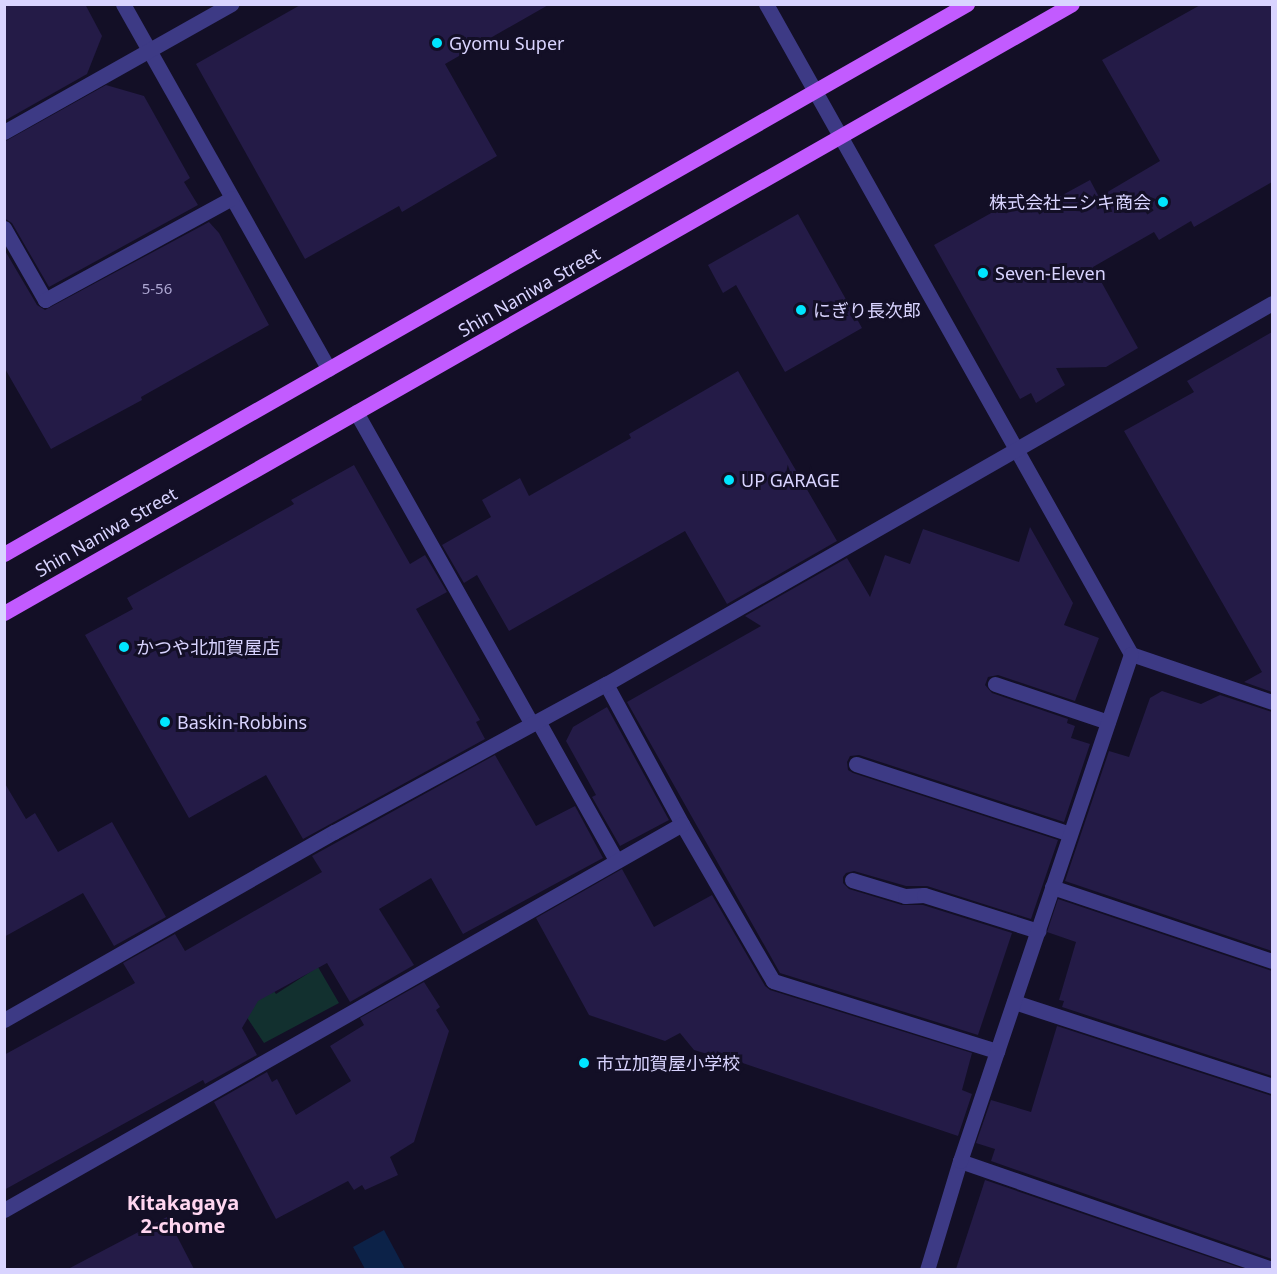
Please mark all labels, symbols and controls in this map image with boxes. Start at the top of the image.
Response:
place label: Gyomu Super [449,32,564,54]
marker: Gyomu Super [430,36,444,50]
place label: 株式会社ニシキ商会 [989,191,1151,213]
marker: 株式会社ニシキ商会 [1156,195,1170,209]
street label: Shin Naniwa Street [454,243,604,341]
place label: Seven-Eleven [995,262,1106,284]
marker: Seven-Eleven [976,266,990,280]
house number: 5-56 [142,280,172,298]
place label: にぎり長次郎 [813,299,921,321]
marker: にぎり長次郎 [794,303,808,317]
place label: UP GARAGE [741,469,840,491]
marker: UP GARAGE [722,473,736,487]
street label: Shin Naniwa Street [31,483,181,581]
place label: かつや北加賀屋店 [136,636,280,658]
marker: かつや北加賀屋店 [117,640,131,654]
place label: Baskin-Robbins [177,711,307,733]
marker: Baskin-Robbins [158,715,172,729]
place label: 市立加賀屋小学校 [596,1052,740,1074]
marker: 市立加賀屋小学校 [577,1056,591,1070]
district label: Kitakagaya 2-chome [127,1191,239,1238]

